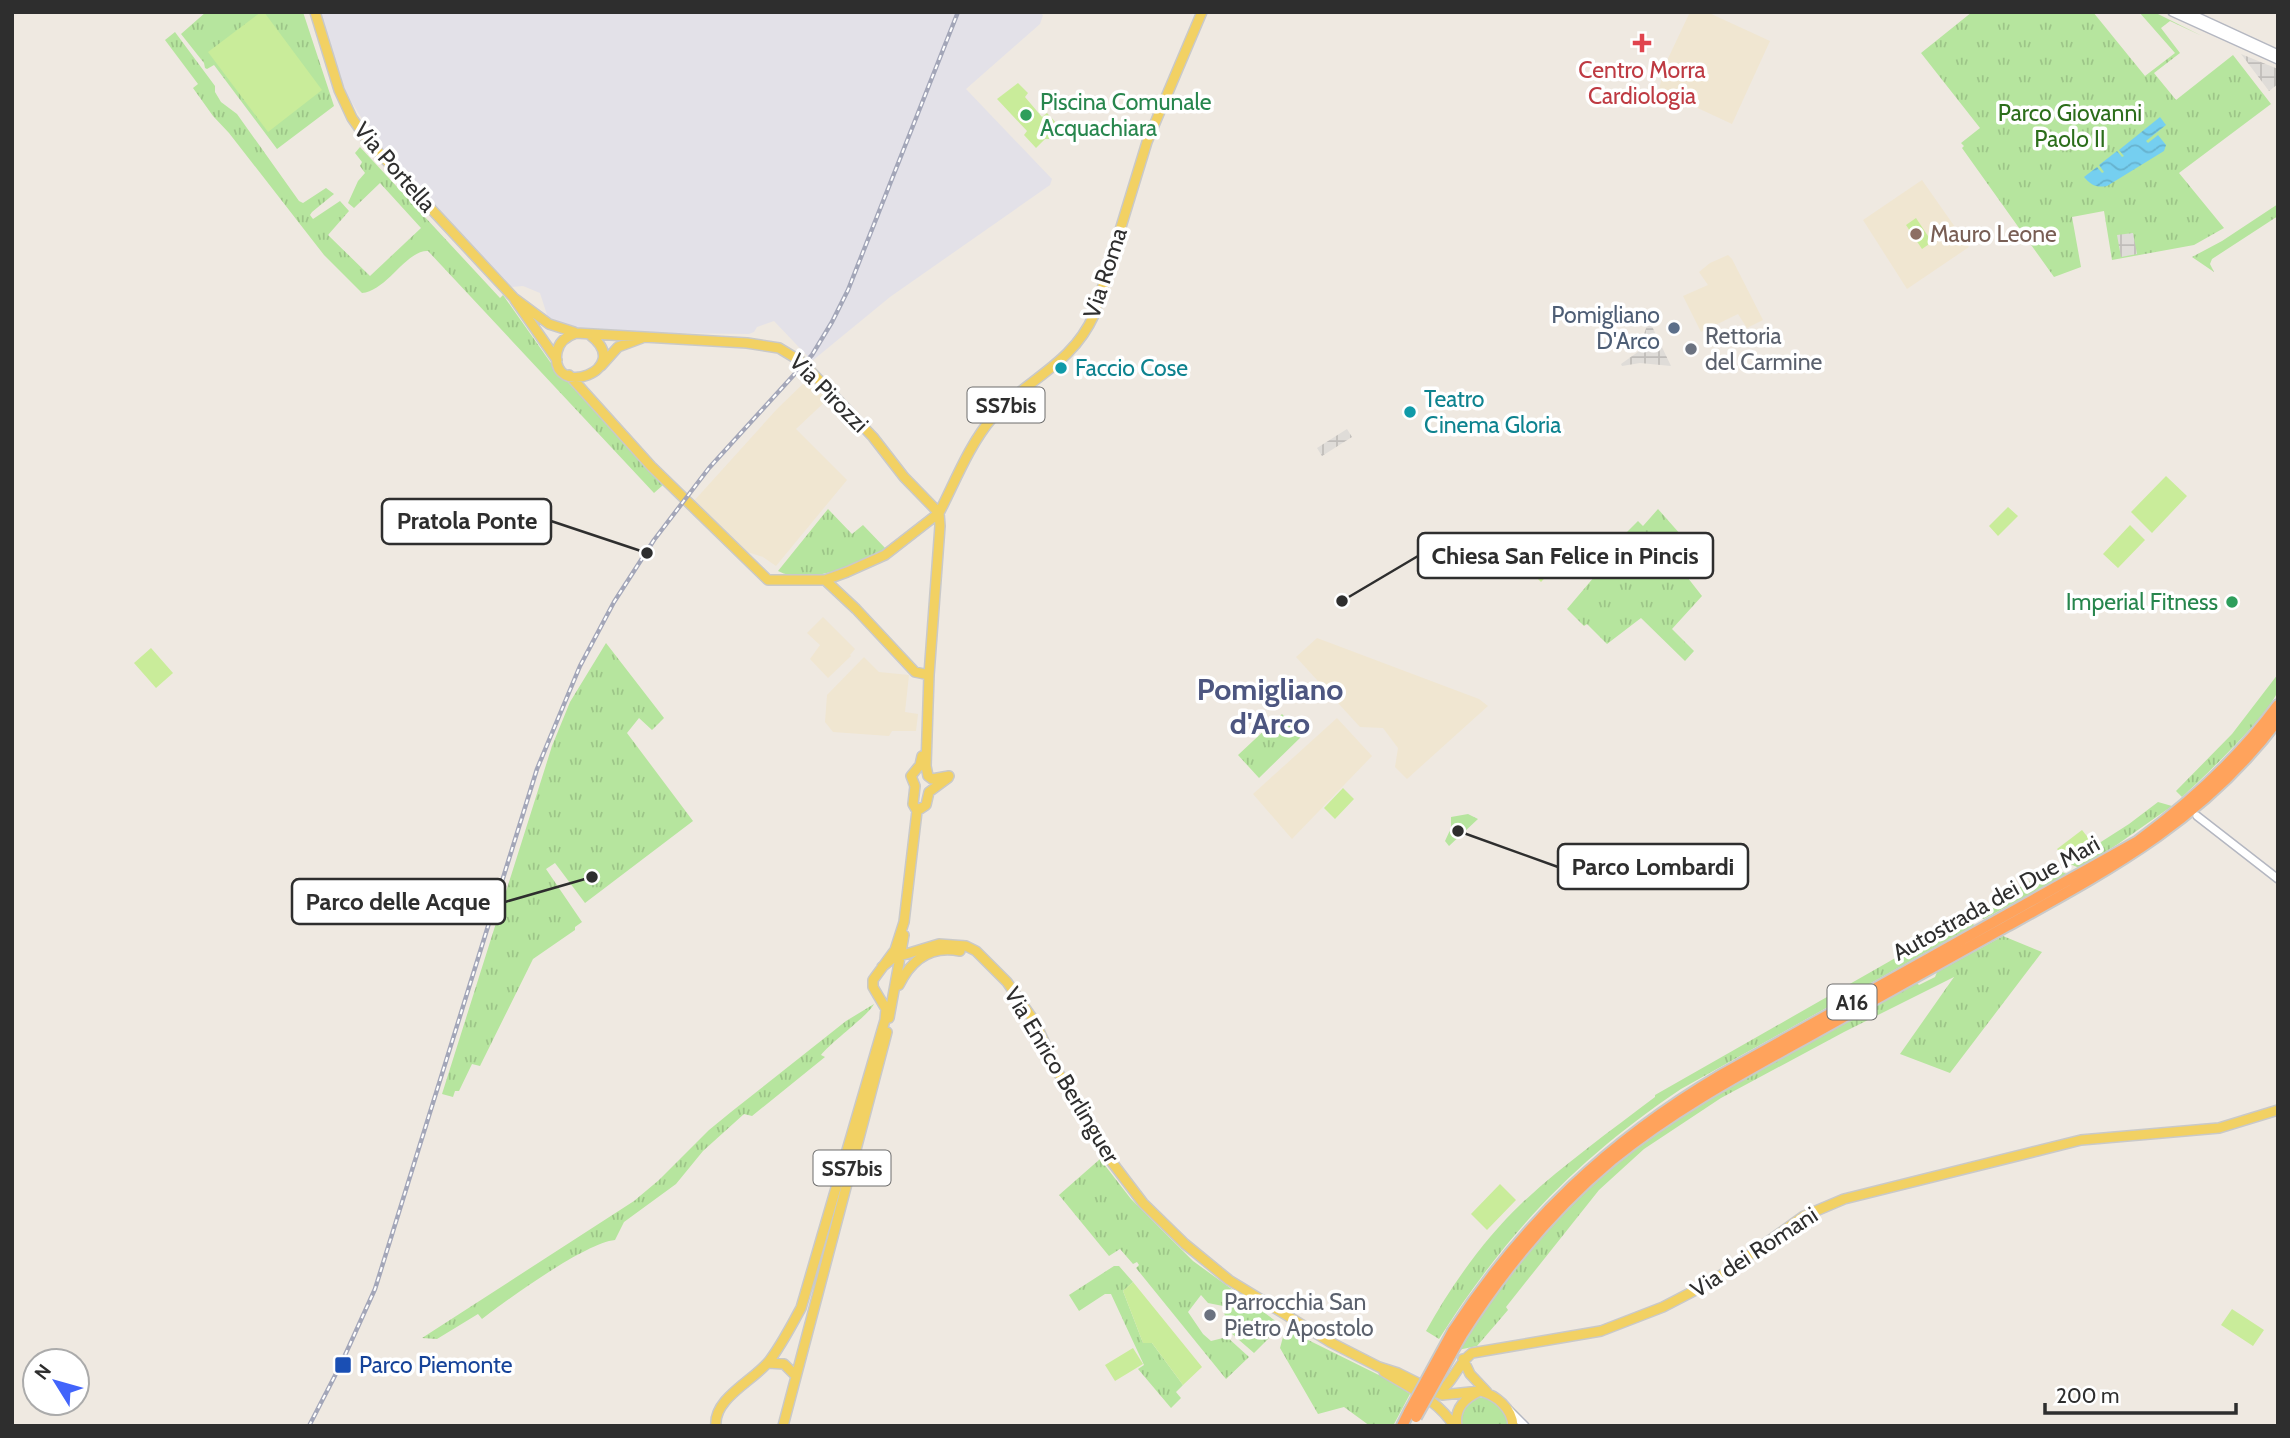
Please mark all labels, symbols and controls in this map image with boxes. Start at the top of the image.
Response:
marker: Centro Morra Cardiologia [1632,33,1652,53]
place label: Centro Morra Cardiologia [1578,56,1706,110]
place label: Piscina Comunale Acquachiara [1040,88,1212,142]
park label: Parco Giovanni Paolo II [1998,99,2142,153]
marker: Piscina Comunale Acquachiara [1018,107,1034,123]
street label: Via Portella [348,116,442,218]
place label: Mauro Leone [1930,220,2057,248]
street label: Via Roma [1077,224,1133,322]
marker: Mauro Leone [1908,226,1924,242]
place label: Pomigliano D'Arco [1551,301,1660,355]
marker: Pomigliano D'Arco [1666,320,1682,336]
place label: Rettoria del Carmine [1705,322,1823,376]
marker: Rettoria del Carmine [1683,341,1699,357]
street label: Via Pirozzi [784,348,874,438]
place label: Faccio Cose [1075,354,1188,382]
marker: Faccio Cose [1053,360,1069,376]
place label: Teatro Cinema Gloria [1424,385,1561,439]
road number: SS7bis [968,388,1044,422]
marker: Teatro Cinema Gloria [1402,404,1418,420]
callout: Pratola Ponte [382,499,551,544]
text: Pratola Ponte [397,506,537,535]
callout: Chiesa San Felice in Pincis [1418,533,1713,578]
text: Chiesa San Felice in Pincis [1431,541,1699,570]
place label: Imperial Fitness [2066,588,2218,616]
marker: Imperial Fitness [2224,594,2240,610]
district label: Pomigliano d'Arco [1197,671,1343,742]
street label: Autostrada dei Due Mari [1888,829,2104,967]
callout: Parco Lombardi [1558,844,1748,889]
text: Parco Lombardi [1572,852,1734,881]
callout: Parco delle Acque [292,879,505,924]
text: Parco delle Acque [306,887,490,916]
street label: Via Enrico Berlinguer [998,982,1126,1169]
road number: A16 [1828,984,1876,1020]
road number: SS7bis [814,1150,890,1186]
street label: Via dei Romani [1685,1201,1823,1303]
place label: Parrocchia San Pietro Apostolo [1224,1288,1374,1342]
marker: Parrocchia San Pietro Apostolo [1202,1307,1218,1323]
north arrow [21,1347,91,1417]
place label: Parco Piemonte [359,1351,513,1379]
marker: Parco Piemonte [333,1355,353,1375]
text: N [30,1360,56,1384]
scale bar [2045,1372,2236,1416]
text: 200 m [2056,1383,2119,1408]

